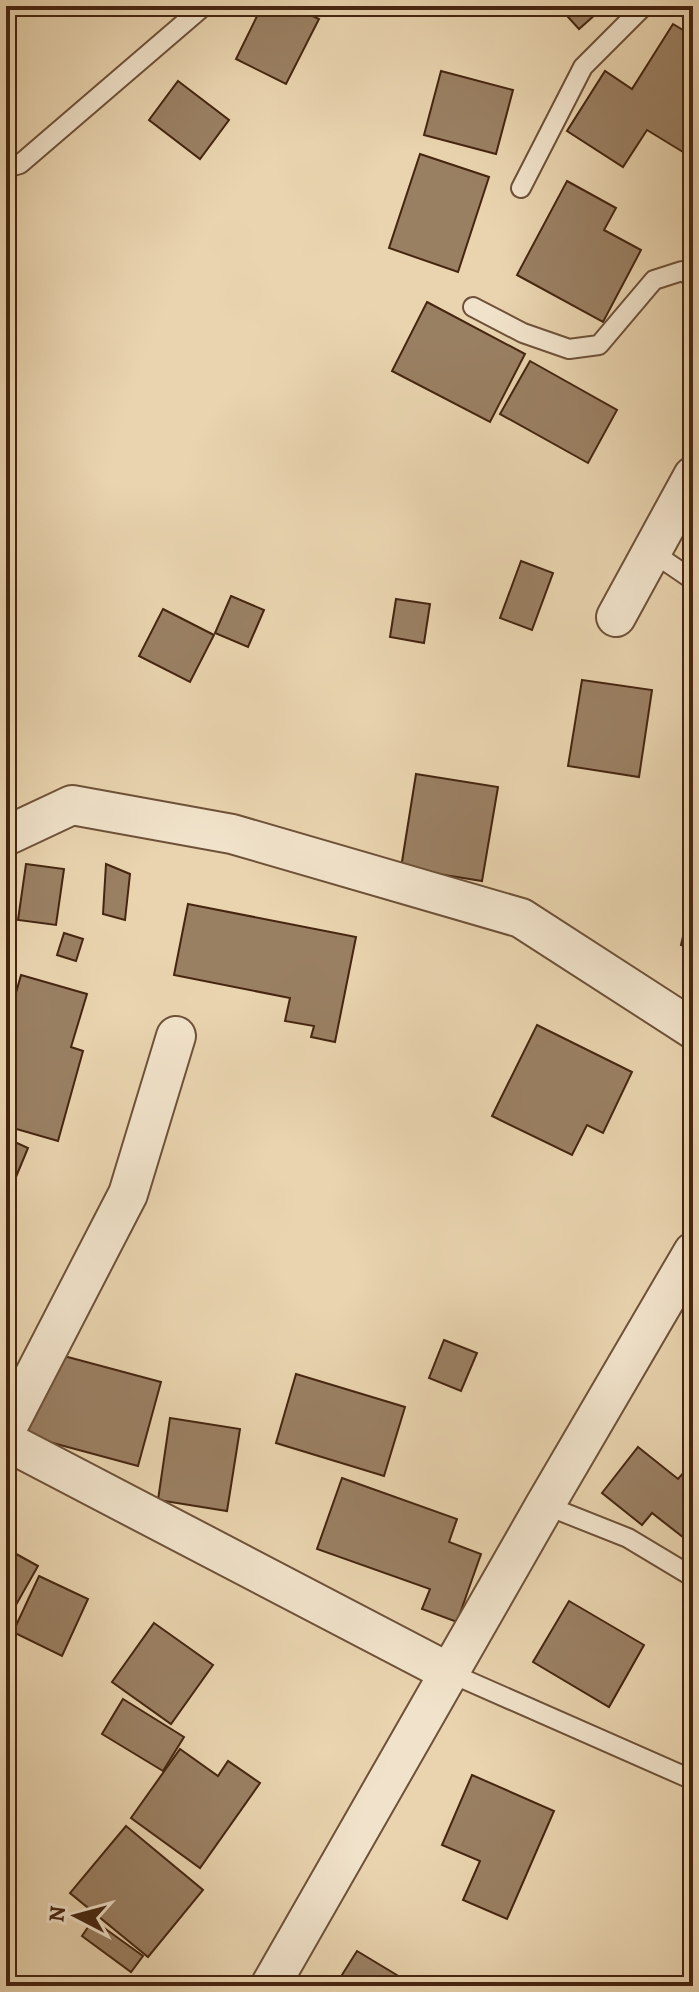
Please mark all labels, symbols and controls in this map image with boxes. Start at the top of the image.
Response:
north arrow [36,1876,116,1956]
text: N [41,1904,73,1924]

